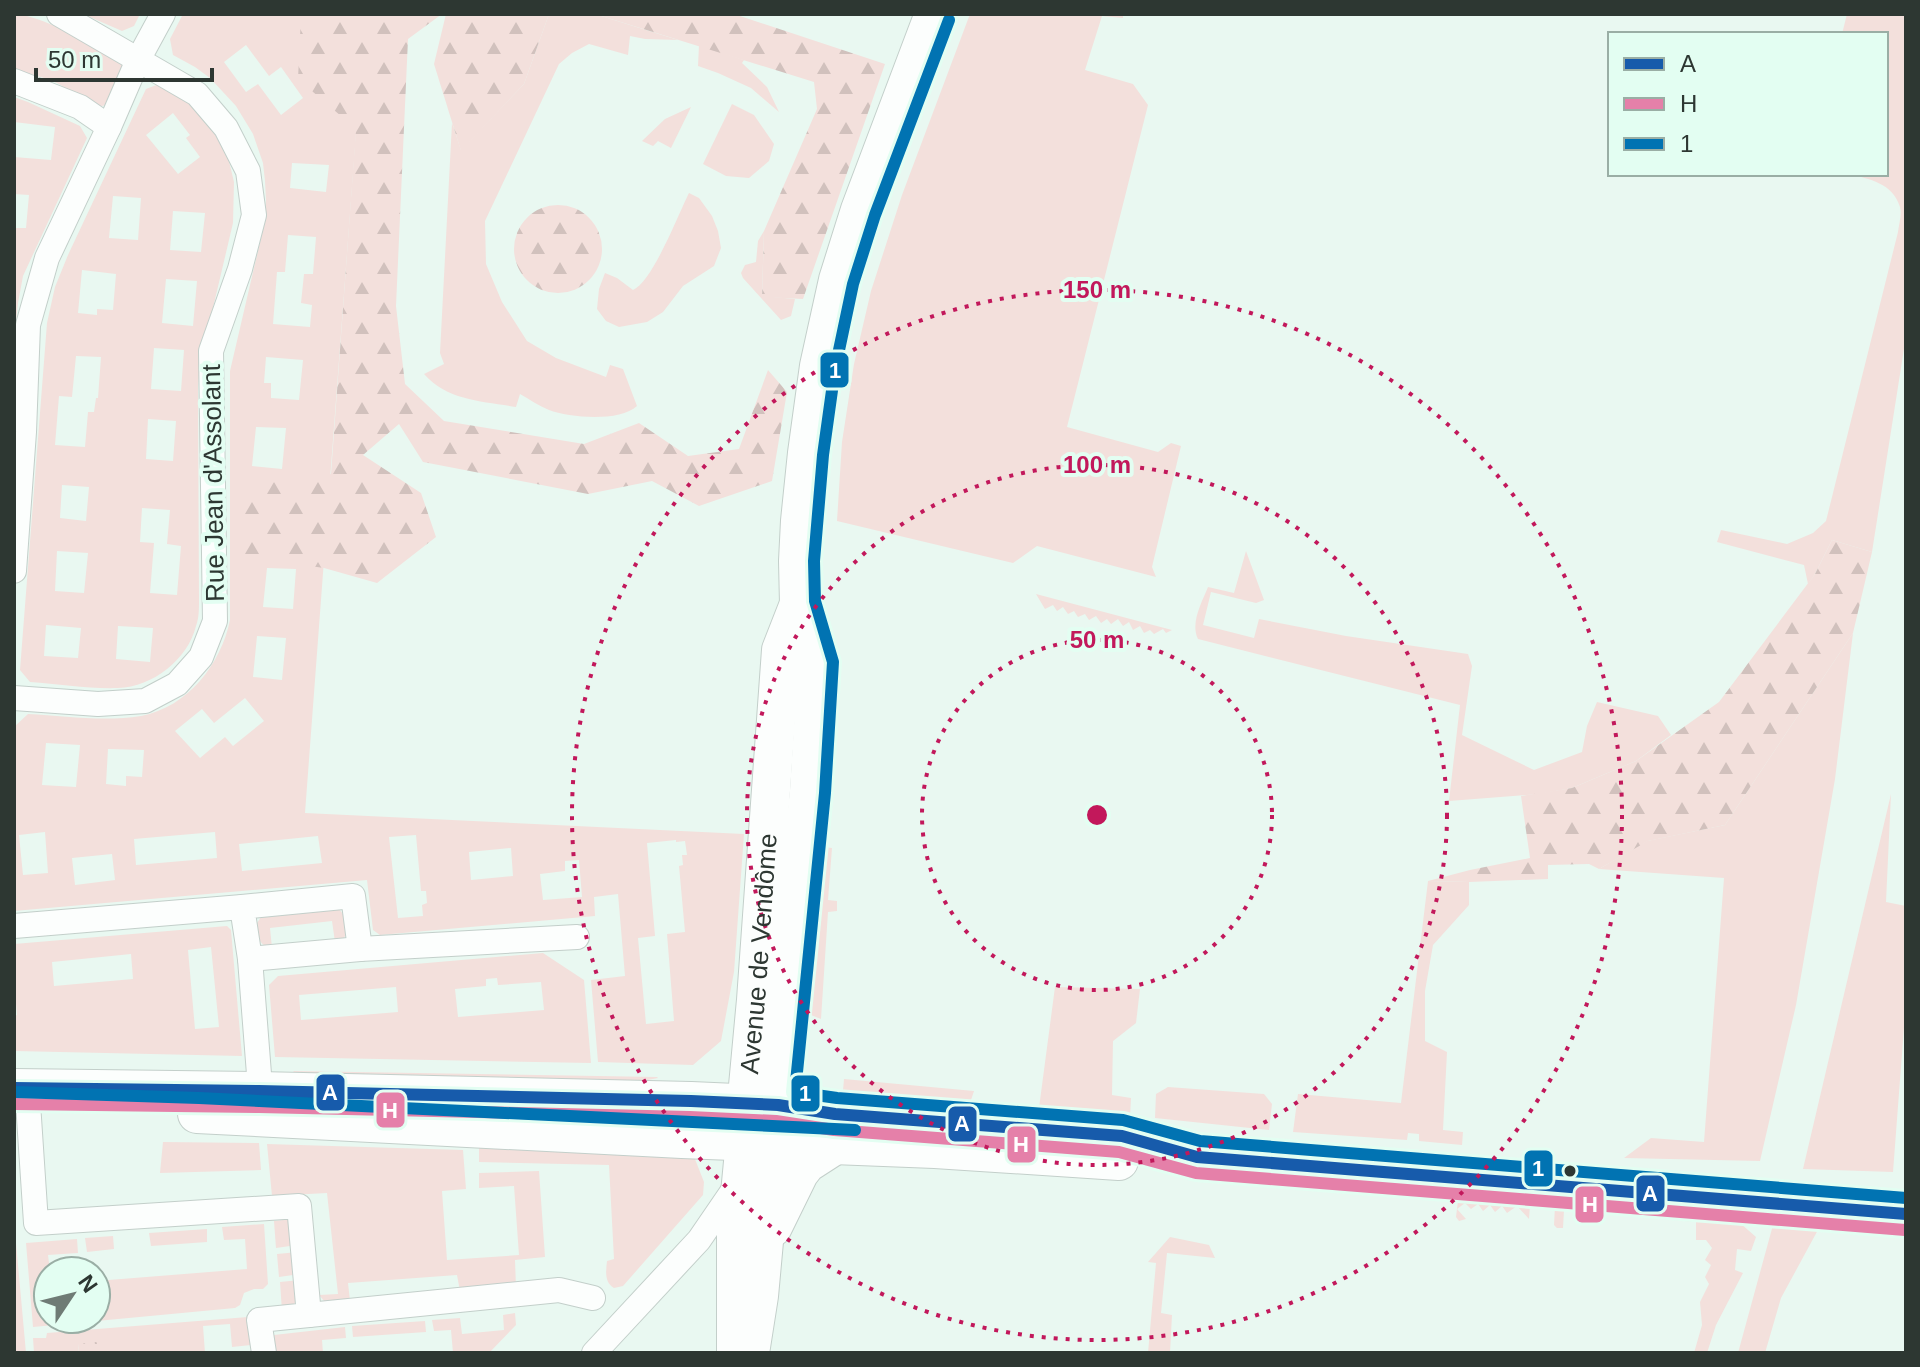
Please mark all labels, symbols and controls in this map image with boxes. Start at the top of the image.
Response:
scale bar [36,32,212,82]
legend [1608,32,1888,176]
text: 50 m [48,46,101,73]
text: A [1680,50,1696,77]
text: H [1680,90,1697,117]
text: 1 [1680,130,1693,157]
text: 150 m [1063,276,1131,303]
line badge: 1 [819,351,850,389]
text: 1 [829,358,841,383]
street label: Rue Jean d'Assolant [196,363,230,602]
text: 100 m [1063,451,1131,478]
text: 50 m [1070,626,1124,653]
centre of rings [1083,801,1111,829]
street label: Avenue de Vendôme [734,832,783,1075]
line badge: A [315,1073,346,1112]
line badge: 1 [790,1074,821,1113]
text: A [322,1080,338,1105]
text: 1 [799,1081,811,1106]
line badge: H [375,1091,406,1129]
text: H [382,1098,398,1123]
line badge: A [947,1105,978,1143]
text: A [954,1111,970,1136]
line badge: H [1006,1125,1037,1164]
text: H [1013,1132,1029,1157]
line badge: 1 [1523,1149,1554,1188]
text: 1 [1532,1156,1544,1181]
unlabelled marker [1562,1163,1578,1179]
line badge: A [1635,1174,1666,1213]
text: A [1642,1181,1658,1206]
line badge: H [1574,1185,1605,1224]
text: H [1582,1192,1598,1217]
north arrow [32,1255,112,1335]
text: N [73,1270,103,1297]

